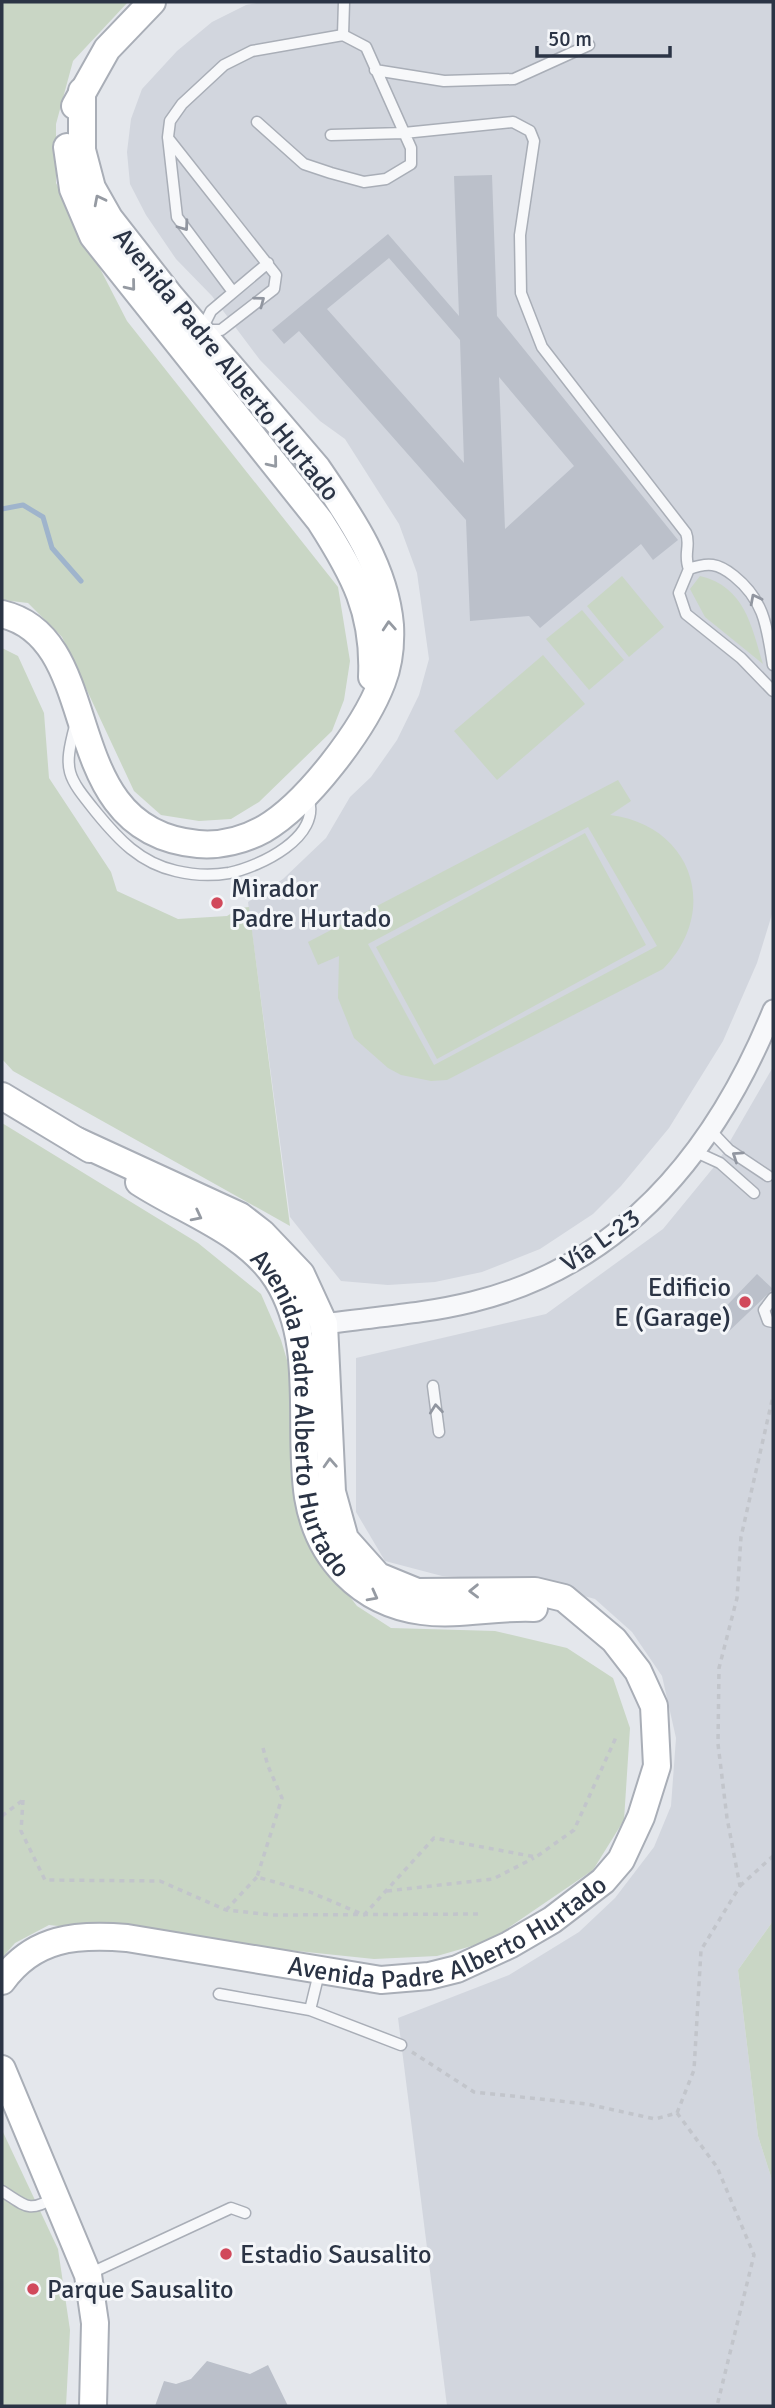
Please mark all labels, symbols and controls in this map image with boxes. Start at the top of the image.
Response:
scale bar [537,14,670,58]
text: 50 m [548,26,592,52]
one-way arrow [94,195,107,208]
one-way arrow [176,219,189,231]
street label: Avenida Padre Alberto Hurtado [106,222,346,508]
one-way arrow [123,277,135,290]
one-way arrow [252,296,264,309]
one-way arrow [265,455,277,468]
one-way arrow [750,594,764,607]
one-way arrow [382,620,397,631]
place label: Mirador Padre Hurtado [231,873,391,935]
marker: Mirador Padre Hurtado [209,895,225,911]
one-way arrow [732,1151,745,1164]
street label: Vía L-23 [555,1202,647,1280]
one-way arrow [190,1208,202,1222]
street label: Avenida Padre Alberto Hurtado [243,1243,356,1585]
place label: Edificio E (Garage) [614,1272,731,1334]
marker: Edificio E (Garage) [737,1294,753,1310]
one-way arrow [429,1403,444,1414]
one-way arrow [323,1457,338,1468]
one-way arrow [469,1583,479,1599]
one-way arrow [366,1587,378,1601]
street label: Avenida Padre Alberto Hurtado [285,1869,613,1997]
place label: Estadio Sausalito [240,2239,431,2271]
marker: Estadio Sausalito [218,2246,234,2262]
place label: Parque Sausalito [47,2274,234,2306]
marker: Parque Sausalito [25,2281,41,2297]

